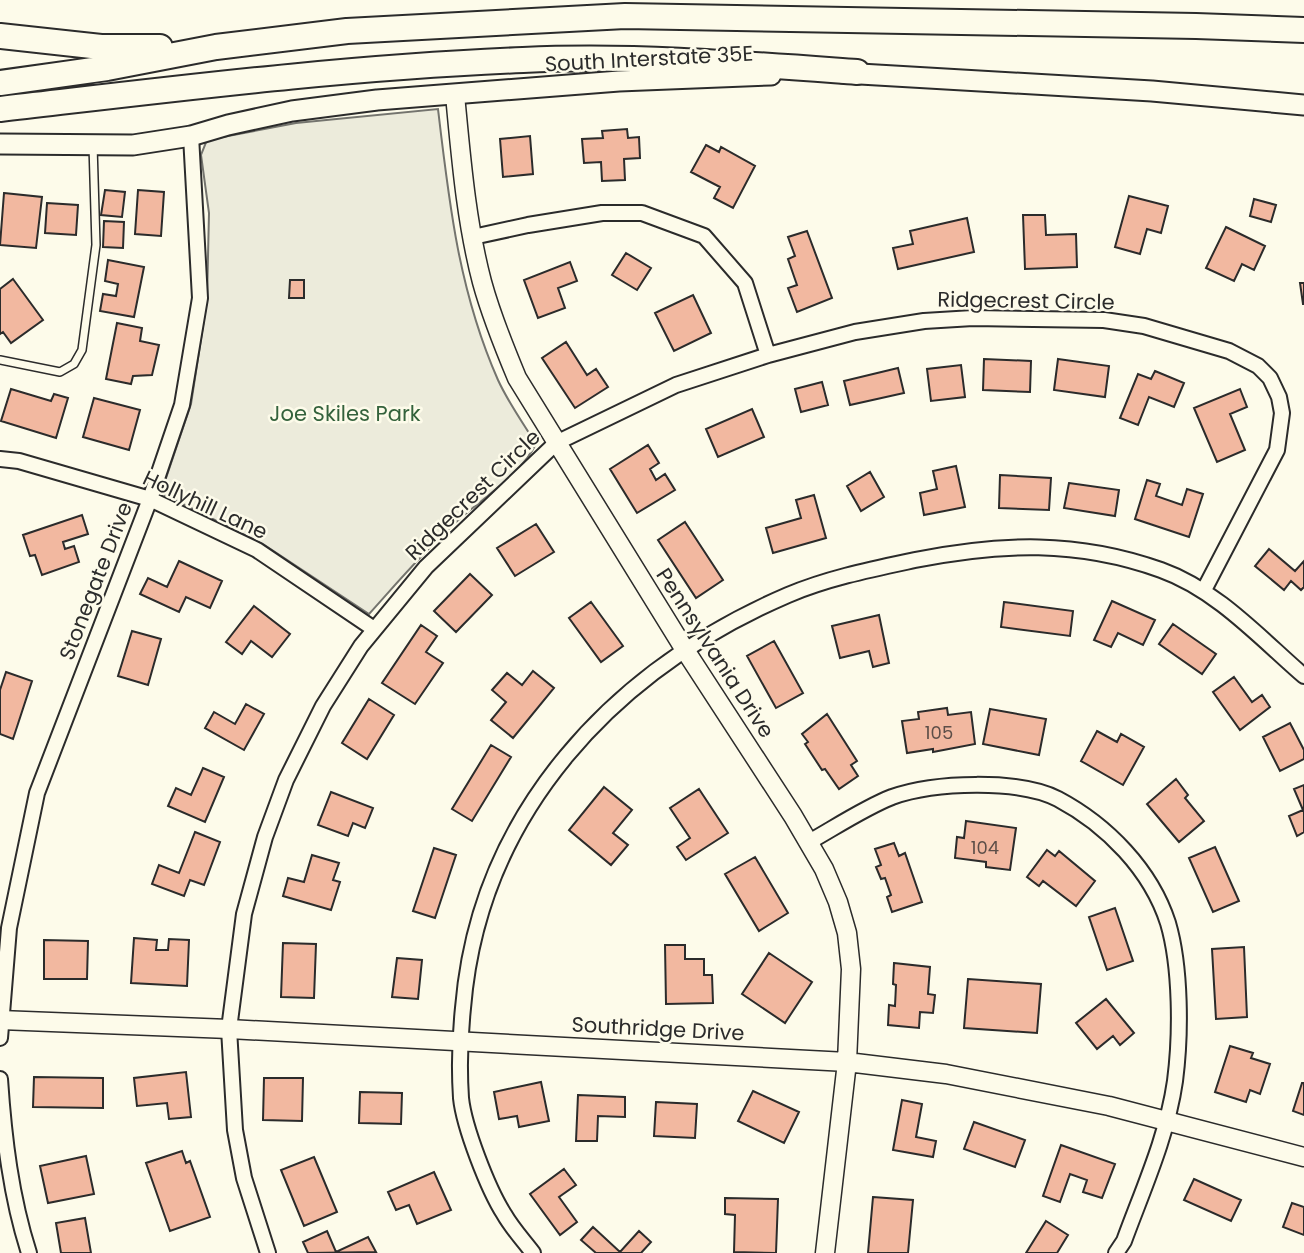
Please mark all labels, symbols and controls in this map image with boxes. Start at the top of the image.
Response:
street label: South Interstate 35E [544,39,754,78]
street label: Ridgecrest Circle [937,284,1115,317]
park label: Joe Skiles Park [269,399,421,428]
street label: Ridgecrest Circle [399,423,546,567]
street label: Hollyhill Lane [138,463,272,546]
street label: Stonegate Drive [52,498,139,664]
street label: Pennsylvania Drive [650,562,781,743]
house number: 105 [925,720,953,745]
house number: 104 [971,835,999,860]
street label: Southridge Drive [571,1009,745,1048]

